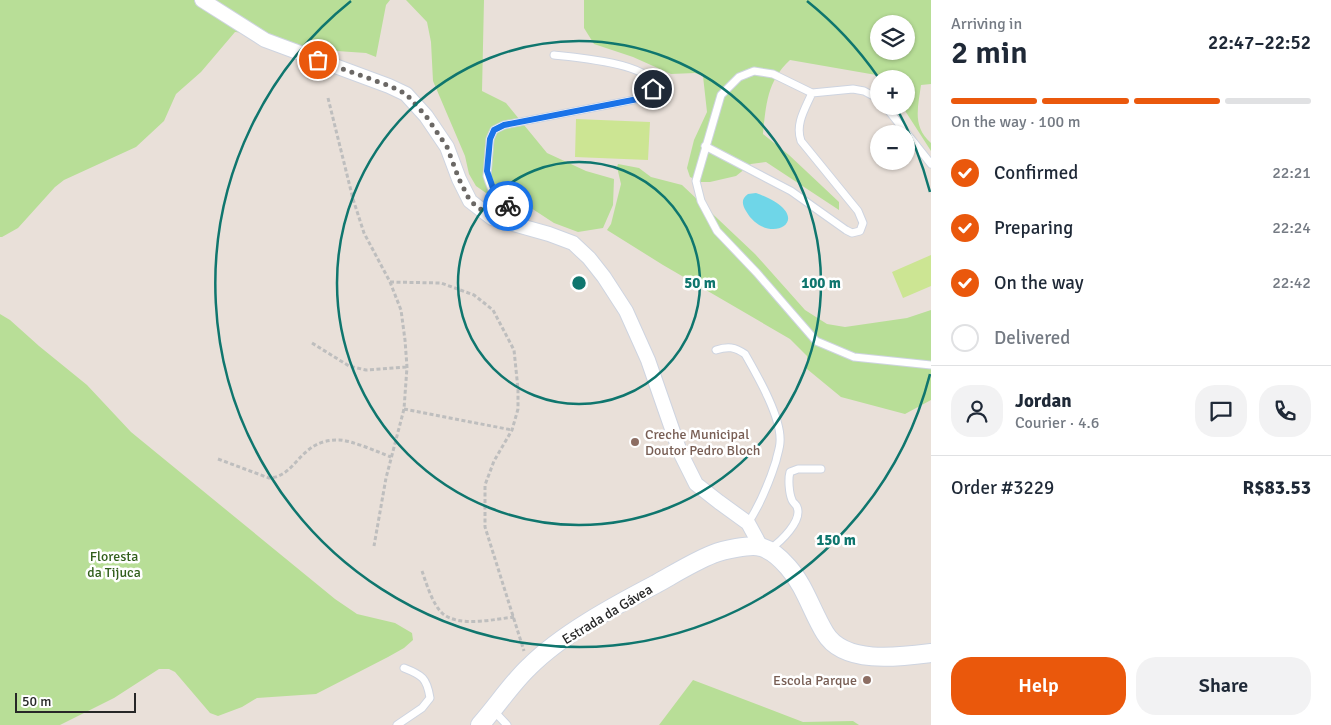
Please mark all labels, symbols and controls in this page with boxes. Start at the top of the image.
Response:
text: Arriving in [951,14,1022,34]
map controls [870,15,915,170]
button: layers [870,15,915,60]
text: 22:47–22:52 [1208,31,1311,55]
text: 2 min [951,33,1028,72]
pin [297,39,339,81]
icon: bag [304,46,332,74]
pin [632,68,674,110]
button: + [870,70,915,115]
icon: home [639,75,667,103]
text: On the way · 100 m [951,112,1081,132]
button: − [870,125,915,170]
icon: check [951,159,979,187]
text: Confirmed [994,161,1078,185]
text: 22:21 [1272,163,1311,183]
courier [483,181,533,231]
icon: bike [494,192,522,220]
icon: check [951,214,979,242]
text: Preparing [994,216,1073,240]
text: 22:24 [1272,218,1311,238]
icon: check [951,269,979,297]
text: On the way [994,271,1084,295]
text: 22:42 [1272,273,1311,293]
centre of rings [570,274,588,292]
text: 50 m [684,274,716,292]
text: 100 m [801,274,841,292]
text: Delivered [994,326,1070,350]
button: person [951,385,1003,437]
button: chat [1195,385,1247,437]
button: phone [1259,385,1311,437]
text: Jordan [1015,389,1072,413]
text: Courier · 4.6 [1015,413,1099,433]
place label: Creche Municipal Doutor Pedro Bloch [645,426,760,459]
marker: Creche Municipal Doutor Pedro Bloch [629,436,641,448]
text: Order #3229 [951,476,1054,500]
text: R$83.53 [1243,476,1311,500]
text: 150 m [816,531,856,549]
park label: Floresta da Tijuca [87,548,141,581]
street label: Estrada da Gávea [559,581,656,648]
button: Help [951,657,1126,715]
button: Share [1136,657,1311,715]
place label: Escola Parque [773,672,857,689]
marker: Escola Parque [861,674,873,686]
scale bar [15,690,136,713]
text: 50 m [22,693,51,710]

